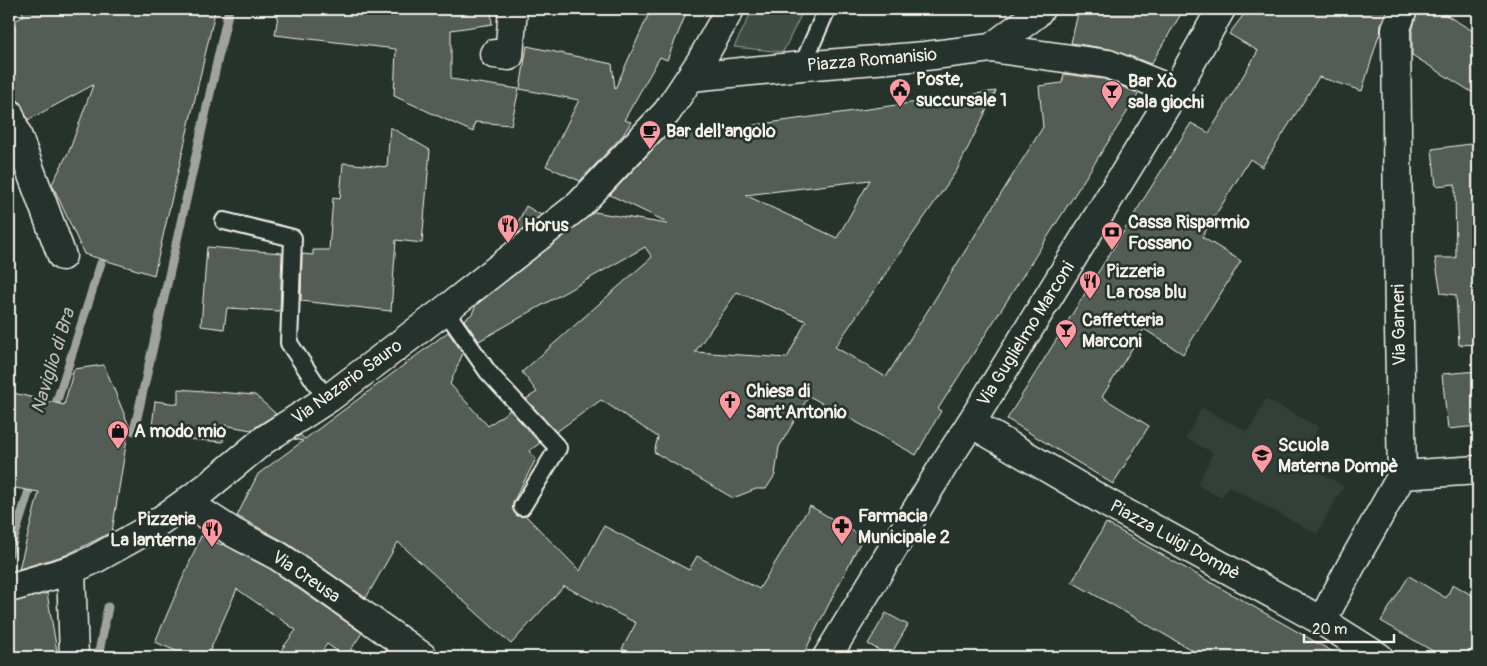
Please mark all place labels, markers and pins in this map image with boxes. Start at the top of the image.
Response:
place label: Poste, succursale 1 [916,68,1007,112]
place label: Bar Xò sala giochi [1128,70,1204,114]
public building icon: Poste, succursale 1 [888,77,912,108]
bar icon: Bar Xò sala giochi [1100,79,1124,110]
cafe icon: Bar dell'angolo [638,119,662,150]
place label: Bar dell'angolo [666,120,776,143]
place label: Cassa Risparmio Fossano [1128,211,1250,255]
restaurant icon: Horus [496,213,520,244]
place label: Horus [524,214,570,237]
bank icon: Cassa Risparmio Fossano [1100,220,1124,251]
place label: Pizzeria La rosa blu [1106,260,1187,304]
restaurant icon: Pizzeria La rosa blu [1078,269,1102,300]
place label: Caffetteria Marconi [1082,309,1164,353]
bar icon: Caffetteria Marconi [1054,318,1078,349]
place label: Chiesa di Sant'Antonio [746,380,847,424]
church icon: Chiesa di Sant'Antonio [718,389,742,420]
shop icon: A modo mio [106,419,130,450]
place label: A modo mio [134,420,226,443]
place label: Scuola Materna Dompè [1278,434,1399,478]
school or university icon: Scuola Materna Dompè [1250,443,1274,474]
place label: Farmacia Municipale 2 [858,505,950,549]
place label: Pizzeria La lanterna [110,508,197,552]
pharmacy icon: Farmacia Municipale 2 [830,514,854,545]
restaurant icon: Pizzeria La lanterna [200,517,224,548]

